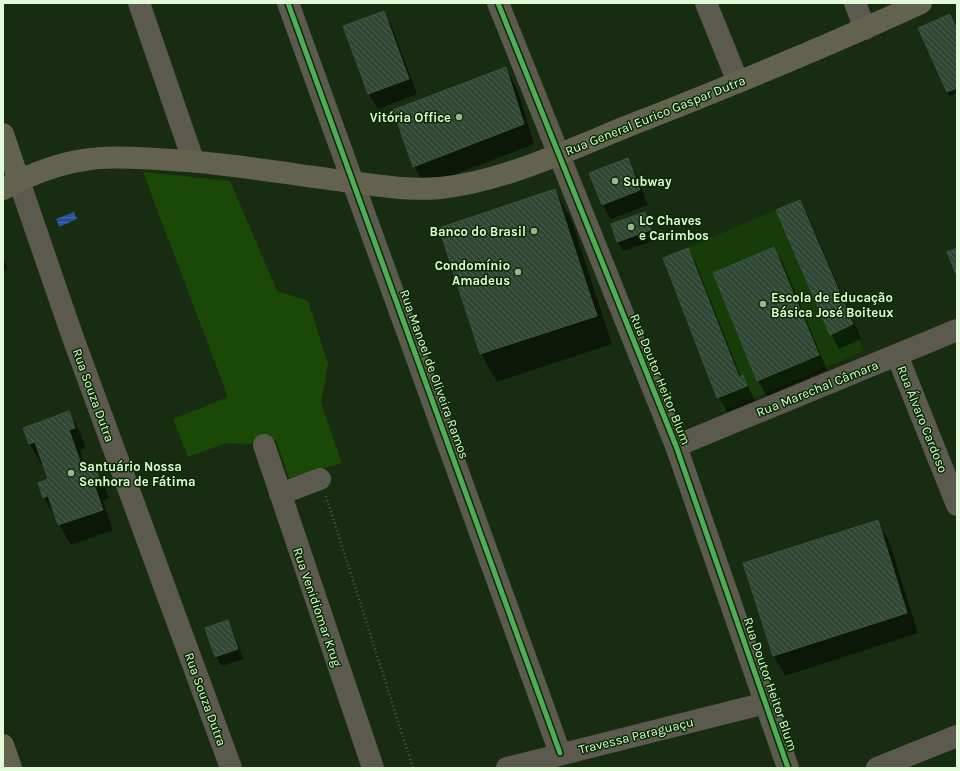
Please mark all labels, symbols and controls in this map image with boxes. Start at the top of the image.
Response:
street label: Rua General Eurico Gaspar Dutra [563,72,747,159]
place label: Vitória Office [370,110,451,125]
marker: Vitória Office [454,112,464,122]
place label: Subway [623,174,672,189]
marker: Subway [610,176,620,186]
place label: LC Chaves e Carimbos [639,213,709,243]
marker: LC Chaves e Carimbos [626,222,636,232]
place label: Banco do Brasil [430,224,526,239]
marker: Banco do Brasil [529,226,539,236]
place label: Condomínio Amadeus [435,258,510,288]
marker: Condomínio Amadeus [513,267,523,277]
street label: Rua Manoel de Oliveira Ramos [397,287,472,461]
place label: Escola de Educação Básica José Boiteux [771,290,894,320]
marker: Escola de Educação Básica José Boiteux [758,299,768,309]
street label: Rua Doutor Heitor Blum [627,311,694,447]
street label: Rua Souza Dutra [70,346,117,444]
street label: Rua Marechal Câmara [754,357,880,420]
street label: Rua Álvaro Cardoso [894,363,953,475]
place label: Santuário Nossa Senhora de Fátima [79,459,196,489]
marker: Santuário Nossa Senhora de Fátima [66,468,76,478]
street label: Rua Venidiomar Krug [290,546,345,669]
street label: Rua Doutor Heitor Blum [741,615,800,753]
street label: Rua Souza Dutra [182,650,229,748]
street label: Travessa Paraguaçu [577,714,695,757]

